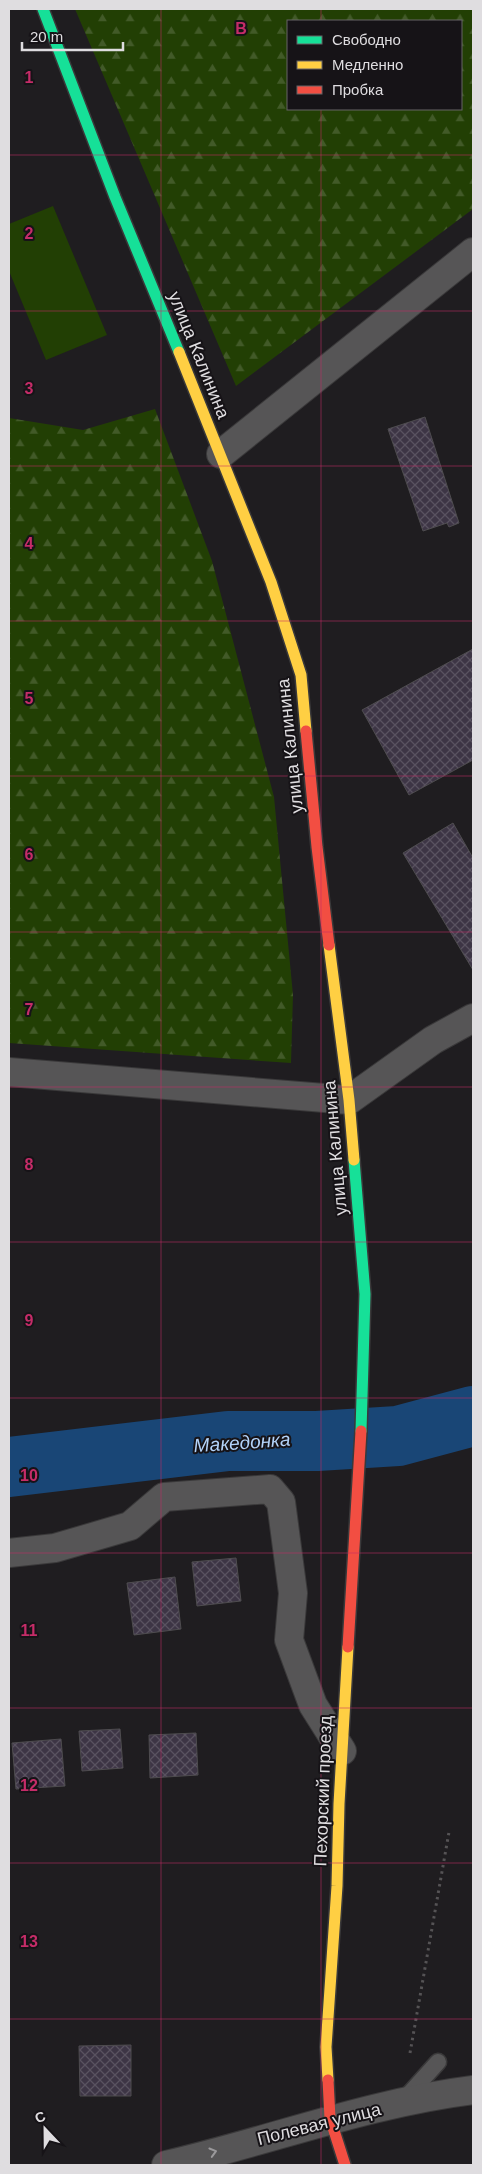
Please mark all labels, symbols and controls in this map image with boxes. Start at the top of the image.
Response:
scale bar [22,20,124,52]
text: B [235,20,247,37]
legend [287,20,462,110]
text: 20 m [30,28,63,45]
text: Свободно [332,31,401,48]
text: Медленно [332,56,403,73]
text: 1 [25,69,34,86]
text: Пробка [332,81,384,98]
text: 2 [25,225,34,242]
street label: улица Калинина [164,288,234,422]
text: 3 [25,380,34,397]
text: 4 [25,535,34,552]
street label: улица Калинина [273,677,307,814]
text: 5 [25,690,34,707]
text: 6 [25,846,34,863]
text: 7 [25,1001,34,1018]
street label: улица Калинина [319,1079,351,1216]
text: 8 [25,1156,34,1173]
text: 9 [25,1312,34,1329]
water label: Македонка [193,1429,291,1456]
text: 10 [20,1467,38,1484]
text: 11 [21,1622,38,1639]
street label: Пехорский проезд [310,1715,336,1867]
text: 12 [20,1777,38,1794]
text: 13 [20,1933,38,1950]
street label: Полевая улица [255,2099,384,2149]
north arrow [20,2104,70,2154]
text: С [32,2108,48,2126]
one-way arrow [209,2147,218,2158]

